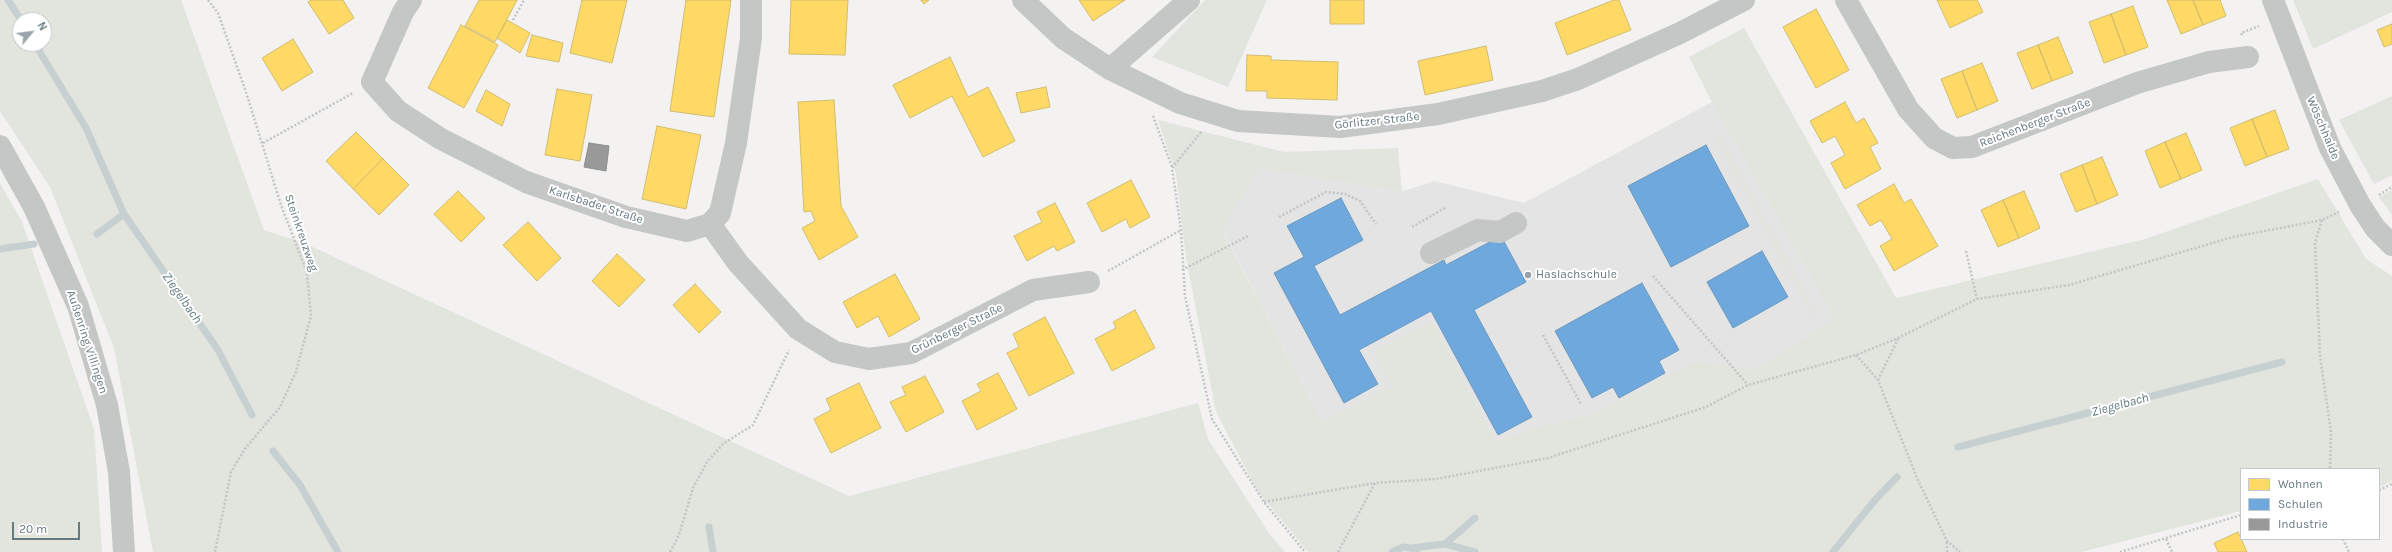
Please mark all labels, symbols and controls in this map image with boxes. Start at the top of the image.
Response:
north arrow [12,12,52,52]
text: N [34,20,50,33]
street label: Wöschhalde [2303,94,2343,162]
street label: Reichenberger Straße [1977,95,2093,151]
street label: Görlitzer Straße [1334,109,1420,133]
street label: Karlsbader Straße [547,183,645,227]
street label: Steinkreuzweg [281,193,321,273]
place label: Haslachschule [1536,268,1617,282]
water label: Ziegelbach [159,269,205,327]
marker: Haslachschule [1523,270,1533,280]
street label: Außenring Villingen [64,289,110,395]
street label: Grünberger Straße [909,301,1005,357]
water label: Ziegelbach [2090,390,2150,420]
legend [2240,468,2380,540]
text: Wohnen [2278,477,2323,491]
text: Schulen [2278,497,2323,511]
scale bar [14,514,82,540]
text: Industrie [2278,517,2328,531]
text: 20 m [19,522,47,536]

